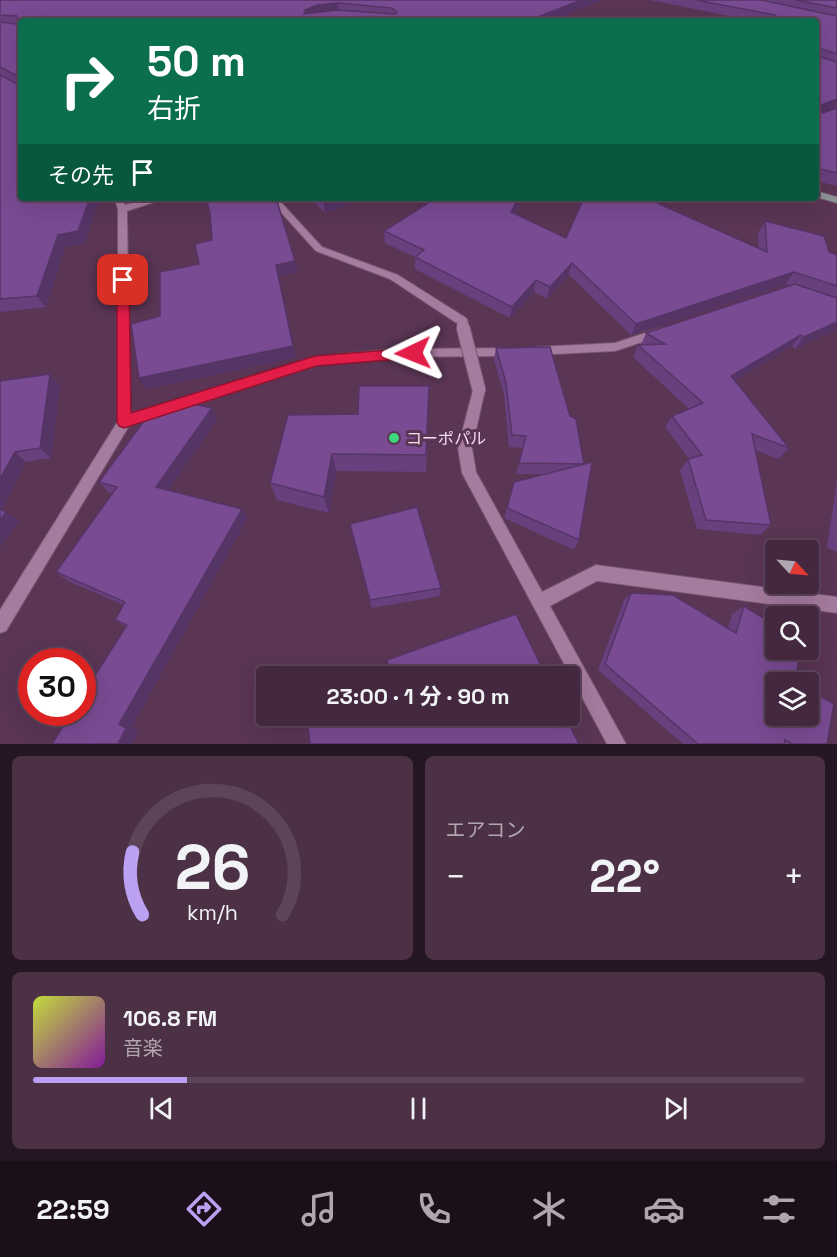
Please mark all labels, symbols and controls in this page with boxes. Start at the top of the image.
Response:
text: 50 m [147,35,246,88]
icon: right [48,42,126,120]
text: 右折 [147,91,201,126]
icon: arrive [126,156,159,189]
text: その先 [48,161,114,189]
pin [97,254,148,305]
icon: arrive [106,263,139,296]
position arrow [381,321,445,385]
place label: コーポパル [406,428,486,449]
marker: コーポパル [387,431,401,445]
north arrow [765,540,819,594]
map controls [765,540,819,726]
button: search [765,606,819,660]
speed limit sign: 30 [18,648,96,726]
button: layers [765,672,819,726]
text: 23:00 · 1 分 · 90 m [326,682,510,710]
text: エアコン [446,817,526,843]
text: 26 [174,828,250,907]
text: 22° [589,848,660,905]
text: − [446,856,466,898]
text: + [784,856,804,898]
text: km/h [187,899,238,926]
text: 106.8 FM [123,1004,217,1032]
text: 音楽 [123,1035,163,1061]
icon: previous [145,1092,178,1125]
icon: pause [402,1092,435,1125]
icon: next [659,1092,692,1125]
icon: directions [183,1188,225,1230]
icon: music [298,1188,340,1230]
icon: phone [413,1188,455,1230]
icon: climate [528,1188,570,1230]
icon: car [643,1188,685,1230]
icon: filters [758,1188,800,1230]
text: 22:59 [37,1192,110,1227]

